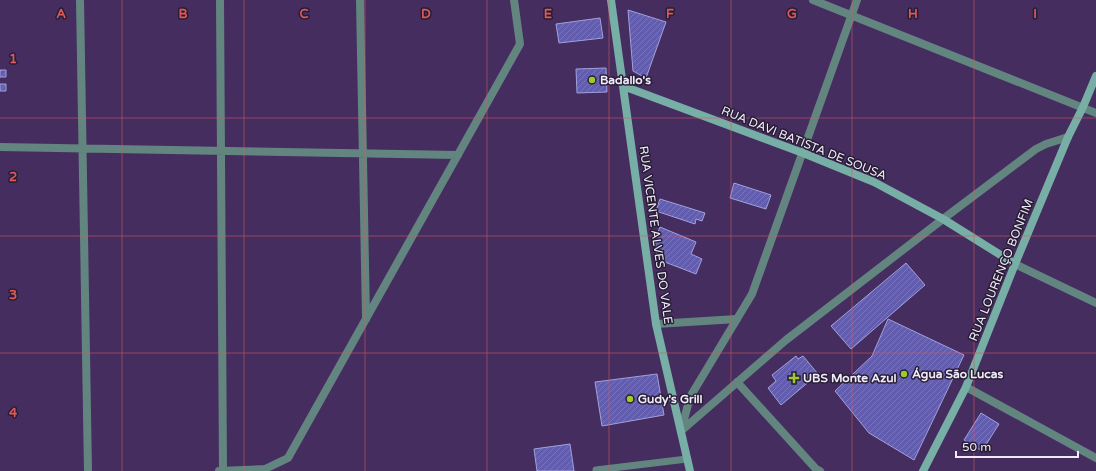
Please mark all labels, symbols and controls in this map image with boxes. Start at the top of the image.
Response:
text: A [56,6,66,22]
text: B [178,6,188,22]
text: C [299,6,309,22]
text: D [421,6,431,22]
text: E [544,6,552,22]
text: F [666,6,674,22]
text: G [787,6,797,22]
text: H [908,6,918,22]
text: I [1033,6,1037,22]
text: 1 [9,51,17,67]
place label: Badallo's [600,73,651,87]
marker: Badallo's [587,75,597,85]
street label: RUA DAVI BATISTA DE SOUSA [719,103,889,183]
street label: RUA VICENTE ALVES DO VALE [637,145,675,325]
text: 2 [9,169,17,185]
street label: RUA LOURENÇO BONFIM [966,197,1036,343]
text: 3 [9,287,17,303]
place label: Água São Lucas [912,367,1003,382]
marker: Água São Lucas [899,369,909,379]
place label: UBS Monte Azul [803,371,896,385]
marker: UBS Monte Azul [788,372,800,384]
place label: Gudy's Grill [638,392,703,407]
marker: Gudy's Grill [625,394,635,404]
text: 4 [9,405,18,421]
scale bar [956,433,1078,459]
text: 50 m [962,440,991,454]

